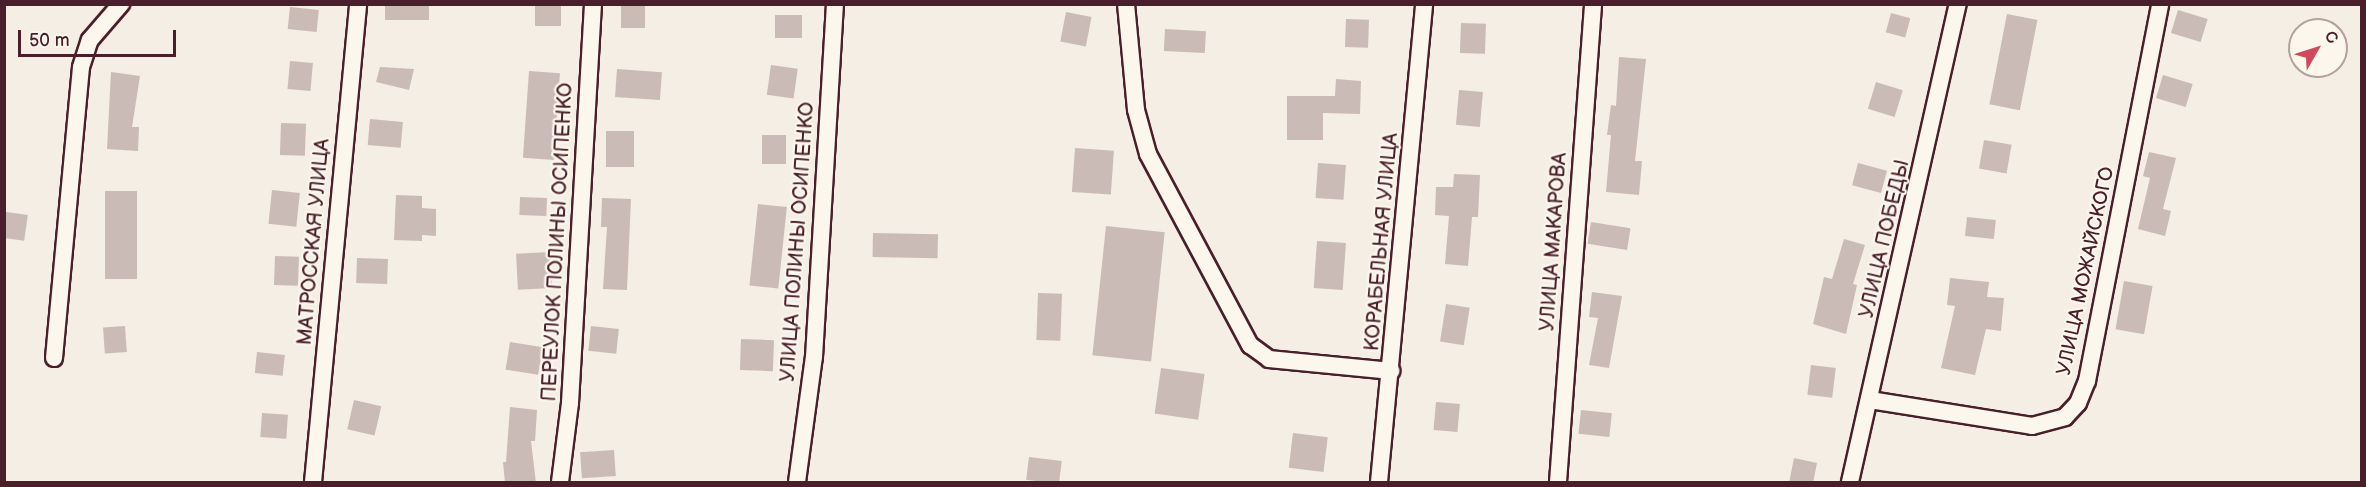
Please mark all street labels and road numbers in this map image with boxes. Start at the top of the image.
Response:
street label: ПЕРЕУЛОК ПОЛИНЫ ОСИПЕНКО [538,82,578,402]
street label: УЛИЦА ПОЛИНЫ ОСИПЕНКО [776,101,820,383]
street label: КОРАБЕЛЬНАЯ УЛИЦА [1361,132,1403,352]
street label: МАТРОССКАЯ УЛИЦА [293,138,335,346]
street label: УЛИЦА МАКАРОВА [1536,152,1572,332]
street label: УЛИЦА ПОБЕДЫ [1855,157,1915,321]
street label: УЛИЦА МОЖАЙСКОГО [2052,164,2120,378]

